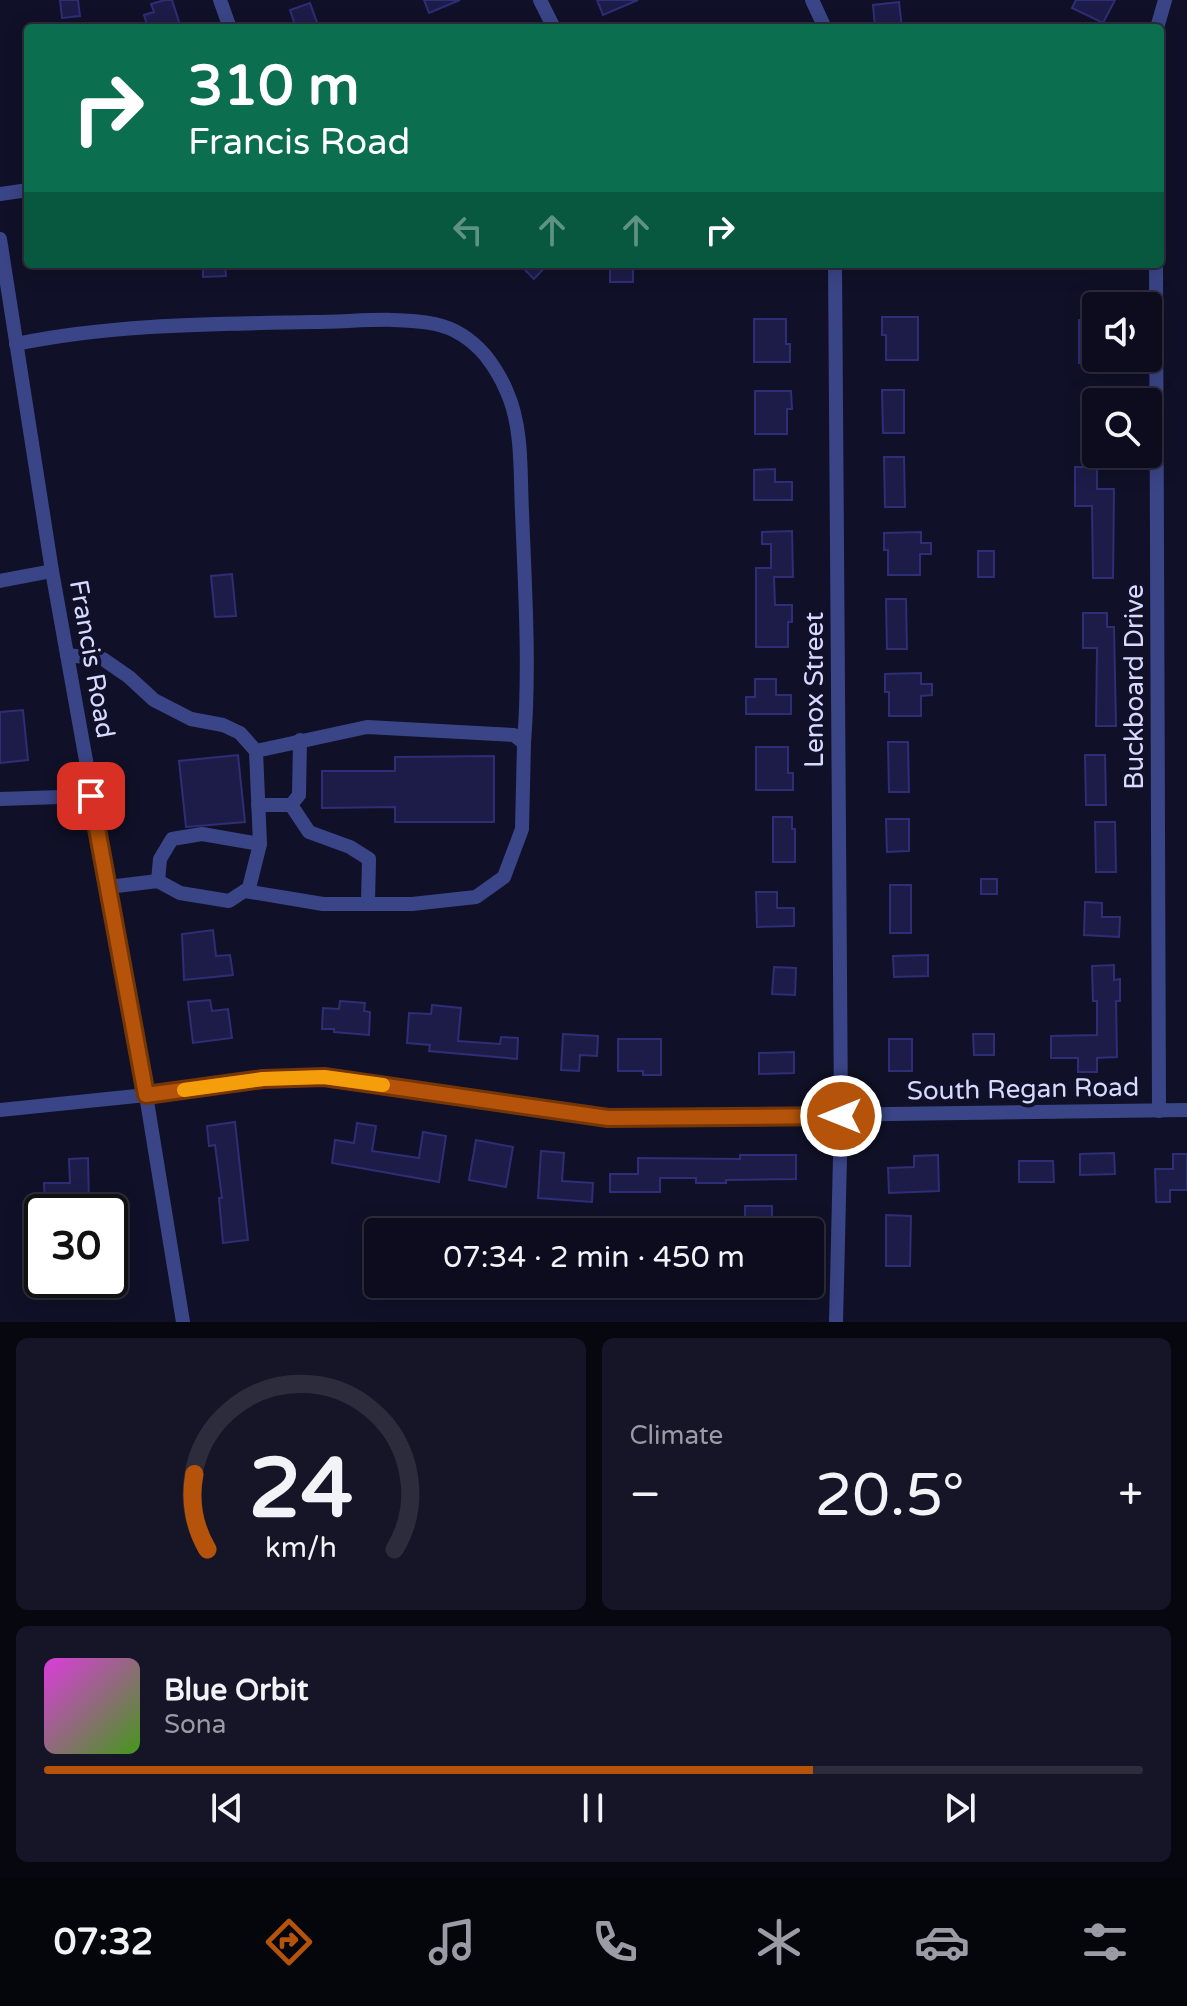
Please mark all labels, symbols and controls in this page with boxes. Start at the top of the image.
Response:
text: 310 m [188,53,359,120]
icon: right [56,56,160,160]
text: Francis Road [188,121,410,164]
icon: left [446,208,490,252]
icon: ahead [530,208,574,252]
icon: ahead [614,208,658,252]
icon: right [698,208,742,252]
map controls [1082,292,1162,468]
button: sound [1082,292,1162,372]
button: search [1082,388,1162,468]
street label: Francis Road [63,577,121,741]
street label: Buckboard Drive [1119,584,1150,790]
street label: Lenox Street [799,612,830,768]
pin [57,762,125,830]
icon: arrive [69,774,113,818]
street label: South Regan Road [907,1071,1139,1107]
position arrow [799,1074,883,1158]
speed limit sign: 30 [24,1194,128,1298]
text: 07:34 · 2 min · 450 m [443,1239,745,1276]
text: Climate [630,1420,723,1451]
text: 24 [249,1440,353,1540]
text: 20.5° [814,1460,965,1532]
text: − [630,1469,661,1522]
text: + [1118,1469,1143,1522]
text: km/h [265,1531,337,1565]
text: Blue Orbit [164,1672,309,1709]
text: Sona [164,1709,226,1740]
icon: previous [205,1786,249,1830]
icon: pause [571,1786,615,1830]
icon: next [938,1786,982,1830]
icon: directions [261,1914,317,1970]
icon: music [424,1914,480,1970]
icon: phone [587,1914,643,1970]
icon: climate [751,1914,807,1970]
icon: car [914,1914,970,1970]
icon: filters [1077,1914,1133,1970]
text: 07:32 [54,1921,153,1964]

